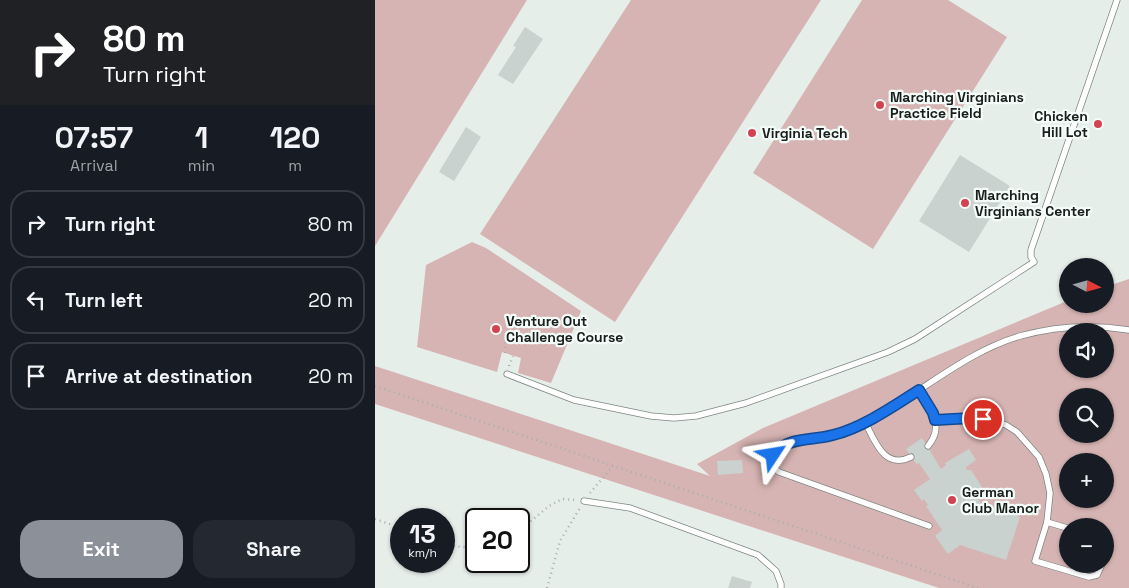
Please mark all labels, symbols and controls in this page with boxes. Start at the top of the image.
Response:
text: 80 m [103,17,185,61]
icon: right [20,20,85,85]
text: Turn right [103,60,206,88]
place label: Marching Virginians Practice Field [890,88,1024,122]
marker: Marching Virginians Practice Field [874,99,886,111]
place label: Chicken Hill Lot [1034,107,1088,141]
text: 07:57 [55,118,133,157]
text: 1 [195,118,208,157]
text: 120 [270,118,321,157]
marker: Chicken Hill Lot [1092,118,1104,130]
place label: Virginia Tech [762,124,848,142]
marker: Virginia Tech [746,127,758,139]
text: Arrival [70,155,118,176]
text: min [188,155,215,176]
text: m [288,155,302,176]
place label: Marching Virginians Center [975,186,1091,220]
marker: Marching Virginians Center [959,197,971,209]
icon: right [22,210,50,238]
text: Turn right [65,212,155,237]
text: 80 m [308,212,353,237]
north arrow [1059,258,1114,312]
map controls [1059,258,1114,573]
icon: left [22,286,50,314]
text: Turn left [65,288,143,313]
text: 20 m [308,288,353,313]
place label: Venture Out Challenge Course [506,312,623,346]
marker: Venture Out Challenge Course [490,323,502,335]
button: sound [1059,323,1114,378]
icon: arrive [22,362,50,390]
text: Arrive at destination [65,364,253,389]
text: 20 m [308,364,353,389]
button: search [1059,388,1114,443]
pin [962,398,1004,440]
icon: arrive [969,405,997,433]
position arrow [746,428,798,480]
button: + [1059,453,1114,508]
place label: German Club Manor [962,483,1039,517]
marker: German Club Manor [946,494,958,506]
speed limit sign: 20 [465,508,530,573]
text: 13 [409,518,436,550]
button: − [1059,518,1114,573]
button: Exit [20,520,183,578]
button: Share [193,520,355,578]
text: km/h [408,545,437,561]

